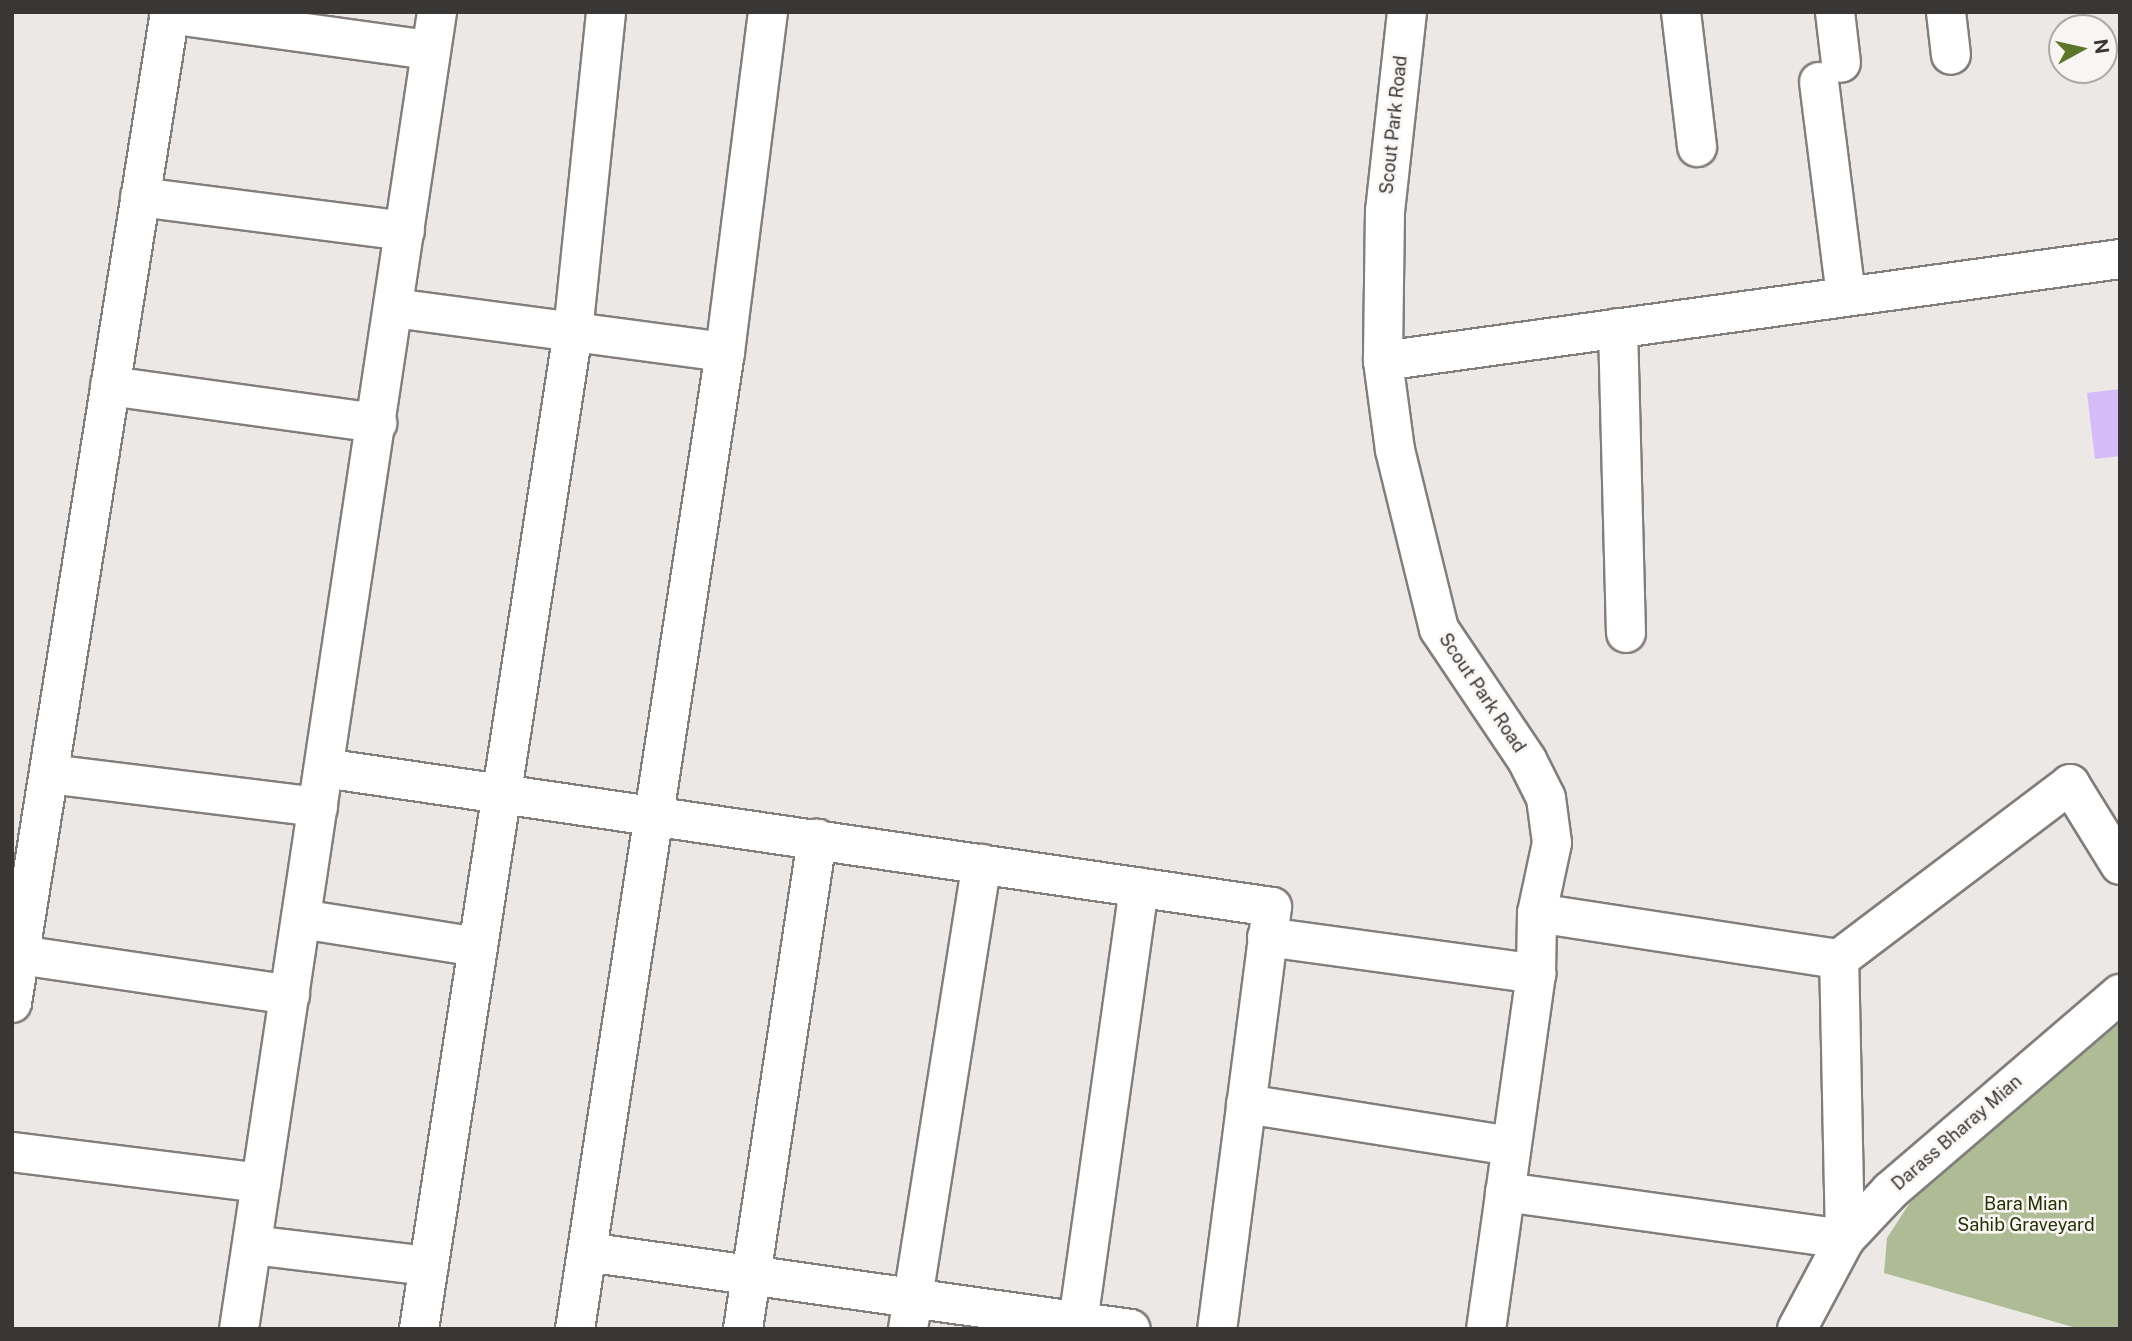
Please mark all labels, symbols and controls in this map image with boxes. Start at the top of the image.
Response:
north arrow [2048,14,2118,84]
text: N [2090,37,2114,55]
street label: Scout Park Road [1376,55,1412,195]
street label: Scout Park Road [1434,629,1530,757]
street label: Darass Bharay Mian [1888,1071,2026,1195]
park label: Bara Mian Sahib Graveyard [1957,1194,2095,1236]

